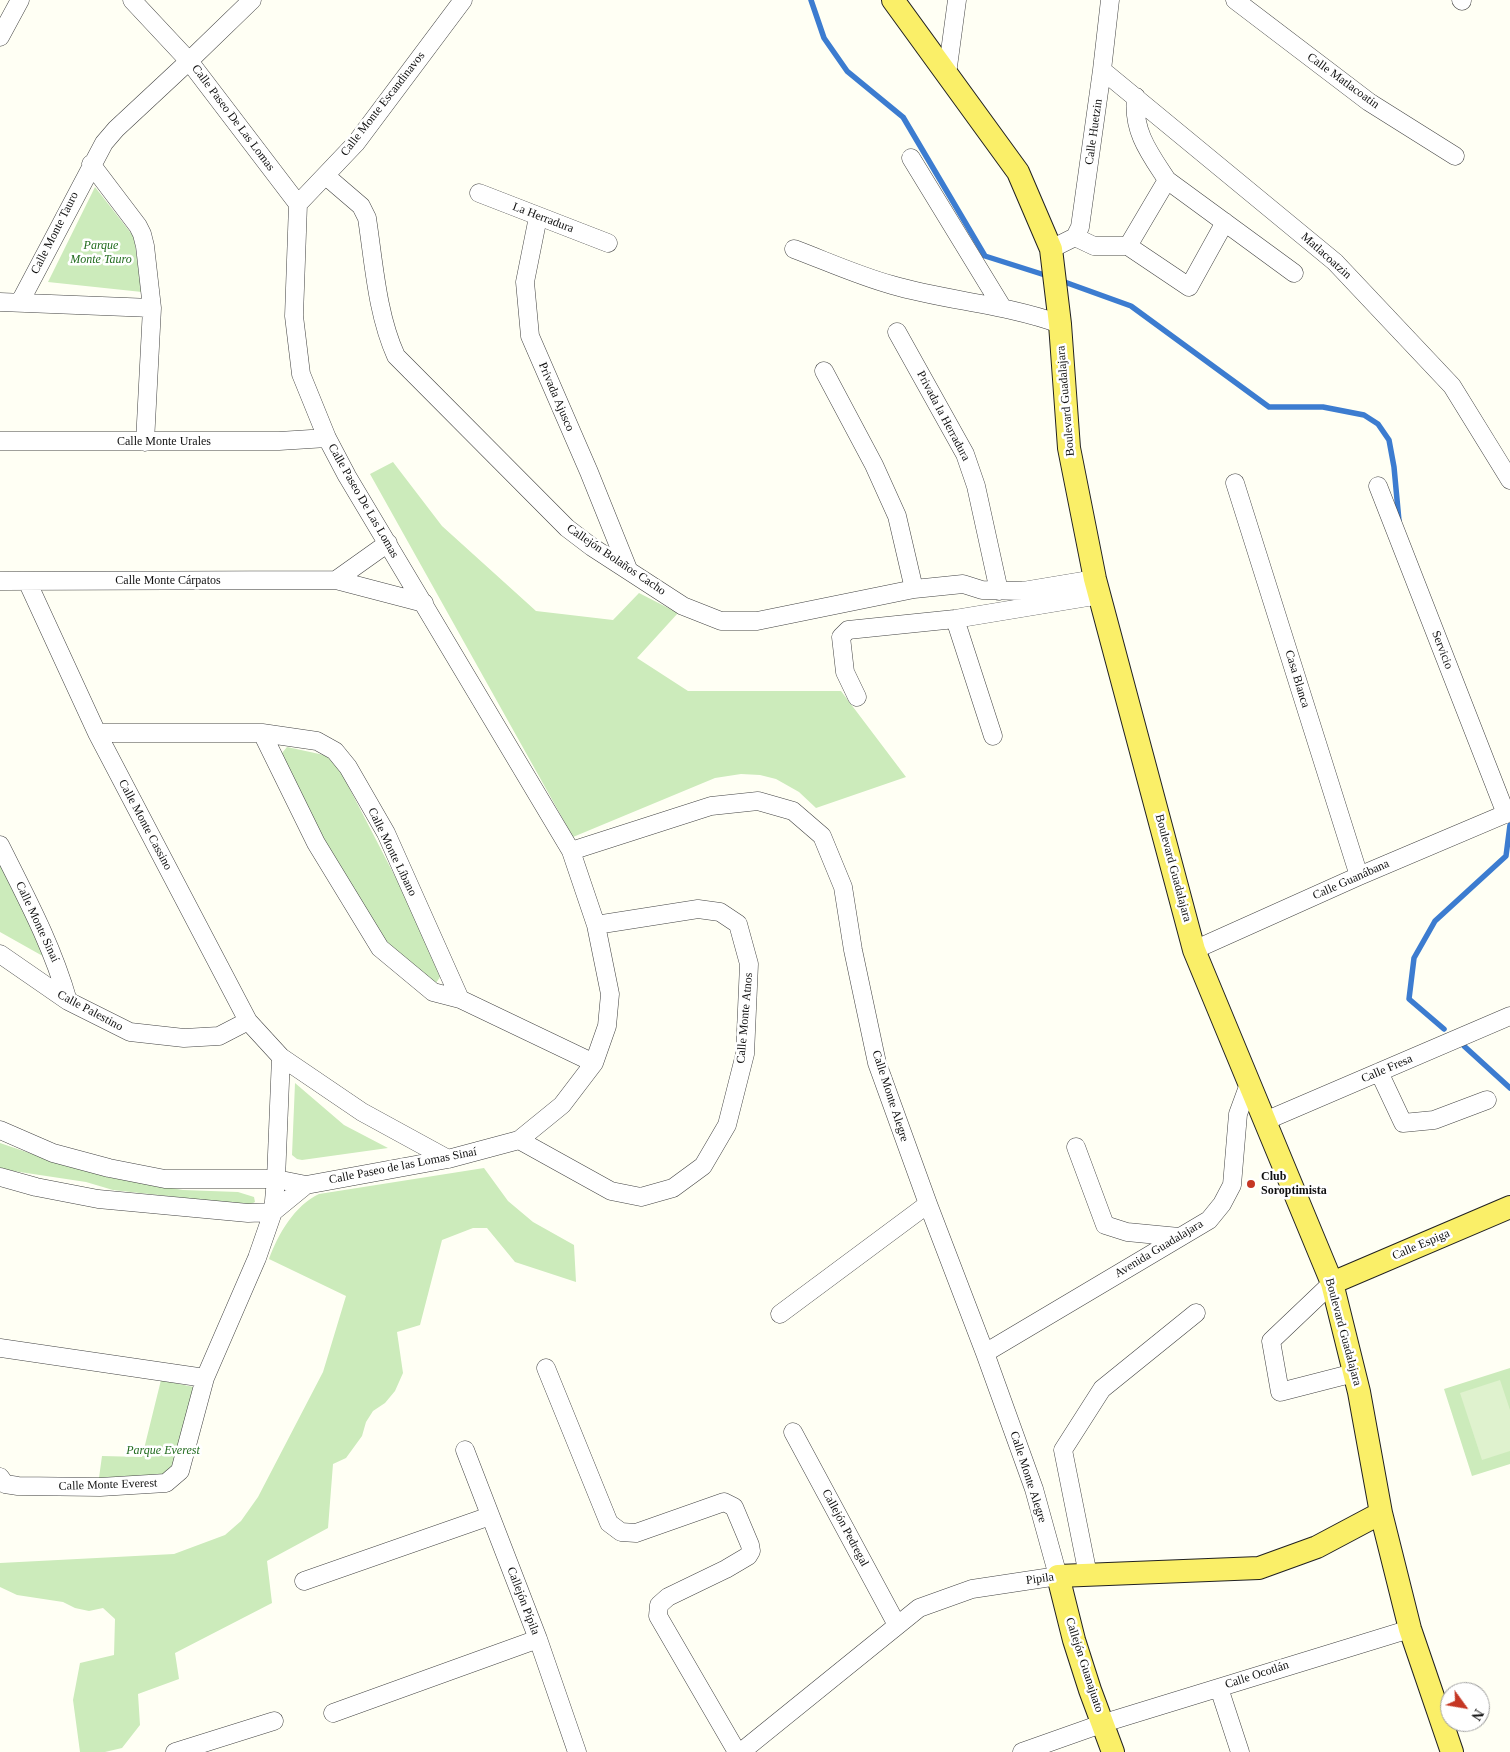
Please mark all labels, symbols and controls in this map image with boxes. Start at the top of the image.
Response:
street label: Calle Monte Escandinavos [338,49,428,159]
street label: Calle Matlacoatin [1304,50,1382,112]
street label: Calle Paseo De Las Lomas [188,62,278,174]
street label: Calle Huetzin [1082,98,1106,166]
street label: Calle Monte Tauro [28,189,82,277]
street label: La Herradura [510,200,576,236]
street label: Matlacoatzin [1298,230,1354,282]
park label: Parque Monte Tauro [70,239,132,267]
street label: Boulevard Guadalajara [1054,345,1078,457]
street label: Privada Ajusco [535,360,577,434]
street label: Privada la Herradura [913,368,973,464]
street label: Calle Monte Urales [117,435,211,449]
street label: Calle Paseo De Las Lomas [324,441,402,561]
street label: Callejón Bolaños Cacho [564,521,668,599]
street label: Calle Monte Cárpatos [115,574,221,588]
street label: Servicio [1428,629,1456,671]
street label: Casa Blanca [1281,648,1313,710]
street label: Calle Monte Cassino [115,777,175,873]
street label: Calle Monte Líbano [364,805,420,899]
street label: Boulevard Guadalajara [1152,813,1194,923]
street label: Calle Guanábana [1310,857,1392,903]
street label: Calle Monte Sinaí [12,879,62,965]
street label: Calle Monte Atnos [734,972,756,1064]
street label: Calle Palestino [55,988,125,1034]
street label: Calle Monte Alegre [868,1048,912,1144]
street label: Calle Fresa [1359,1052,1415,1086]
street label: Calle Paseo de las Lomas Sinaí [328,1145,478,1187]
place label: Club Soroptimista [1261,1170,1327,1198]
marker: Club Soroptimista [1245,1178,1257,1190]
street label: Avenida Guadalajara [1112,1217,1206,1281]
street label: Calle Espiga [1390,1226,1452,1264]
street label: Boulevard Guadalajara [1322,1277,1364,1387]
street label: Calle Monte Alegre [1006,1429,1050,1525]
park label: Parque Everest [126,1444,200,1458]
street label: Calle Monte Everest [58,1476,158,1494]
street label: Callejón Pedregal [819,1487,871,1569]
street label: Callejón Pípila [503,1565,543,1637]
street label: Pipila [1025,1570,1055,1588]
street label: Callejón Guanajuato [1062,1616,1106,1714]
street label: Calle Ocotlán [1223,1658,1291,1692]
north arrow [1440,1682,1490,1732]
text: N [1468,1706,1486,1723]

